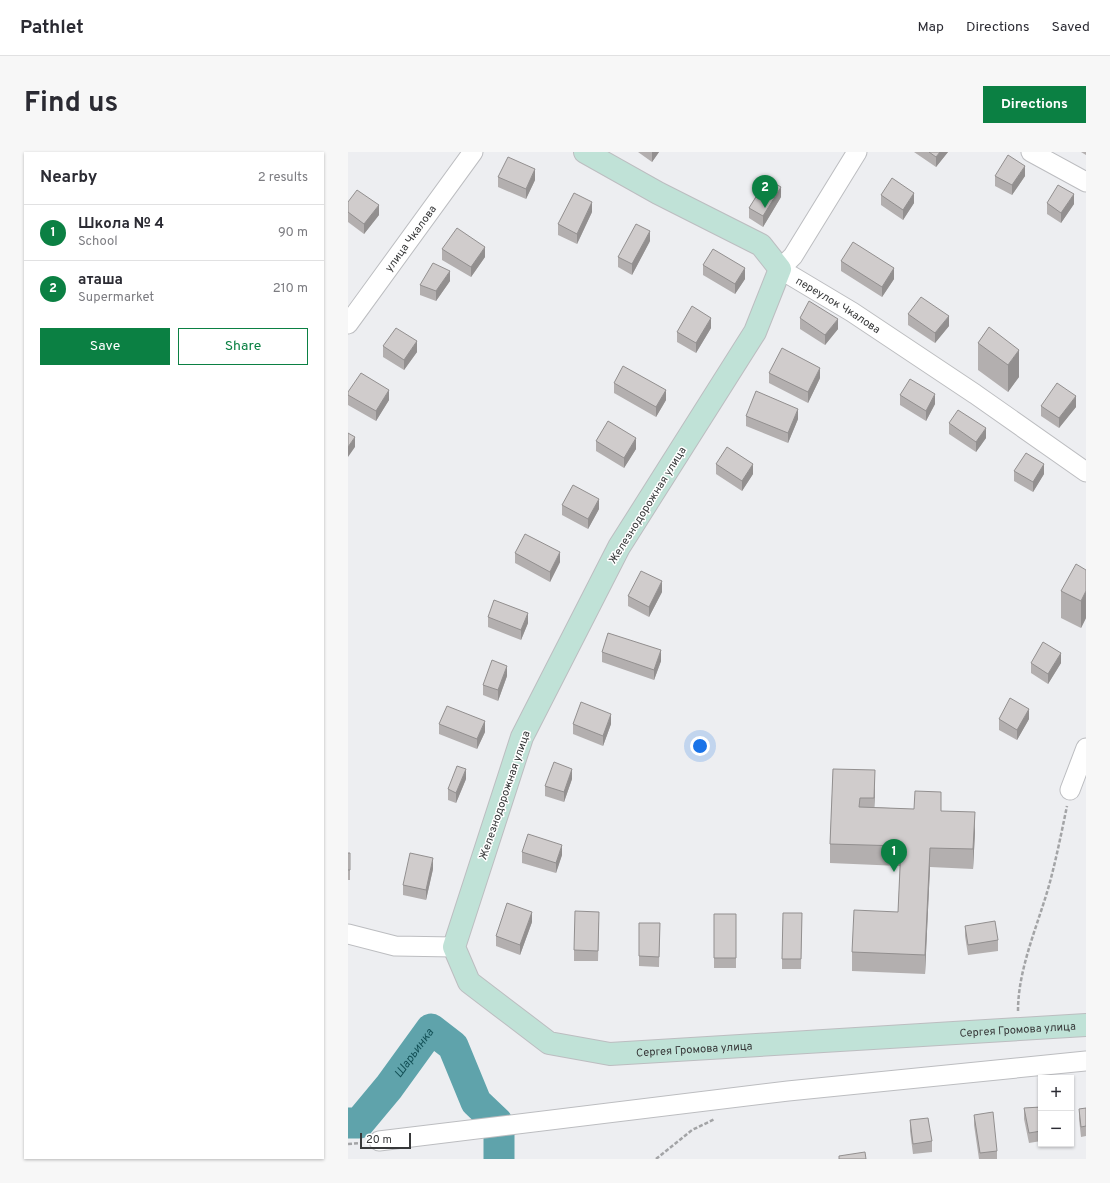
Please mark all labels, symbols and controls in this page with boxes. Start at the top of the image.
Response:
text: Pathlet [20,16,84,40]
text: Map [918,19,944,36]
text: Directions [966,19,1030,36]
text: Saved [1052,19,1090,36]
text: Find us [24,86,118,122]
button: Directions [983,86,1086,123]
text: Nearby [40,167,97,189]
text: 2 results [258,170,308,186]
pin: 2 [752,175,778,208]
street label: улица Чкалова [382,203,440,275]
text: Школа № 4 [78,215,164,234]
text: 1 [50,225,56,241]
text: 90 m [278,225,308,241]
text: School [78,234,118,250]
text: аташа [78,271,123,290]
street label: переулок Чкалова [793,274,883,337]
text: 2 [49,281,57,297]
text: 210 m [273,281,308,297]
text: Supermarket [78,290,154,306]
button: Save [40,328,170,365]
button: Share [178,328,308,365]
street label: Железнодорожная улица [606,444,690,567]
street label: Железнодорожная улица [476,729,534,862]
your location [690,736,710,756]
pin: 1 [881,839,907,872]
street label: Сергея Громова улица [959,1020,1076,1041]
water label: Шарьинка [391,1025,438,1081]
street label: Сергея Громова улица [636,1039,753,1060]
map controls [1038,1075,1074,1147]
button: + [1038,1075,1074,1111]
button: − [1038,1111,1074,1147]
scale bar [360,1131,411,1150]
text: 20 m [366,1133,392,1147]

